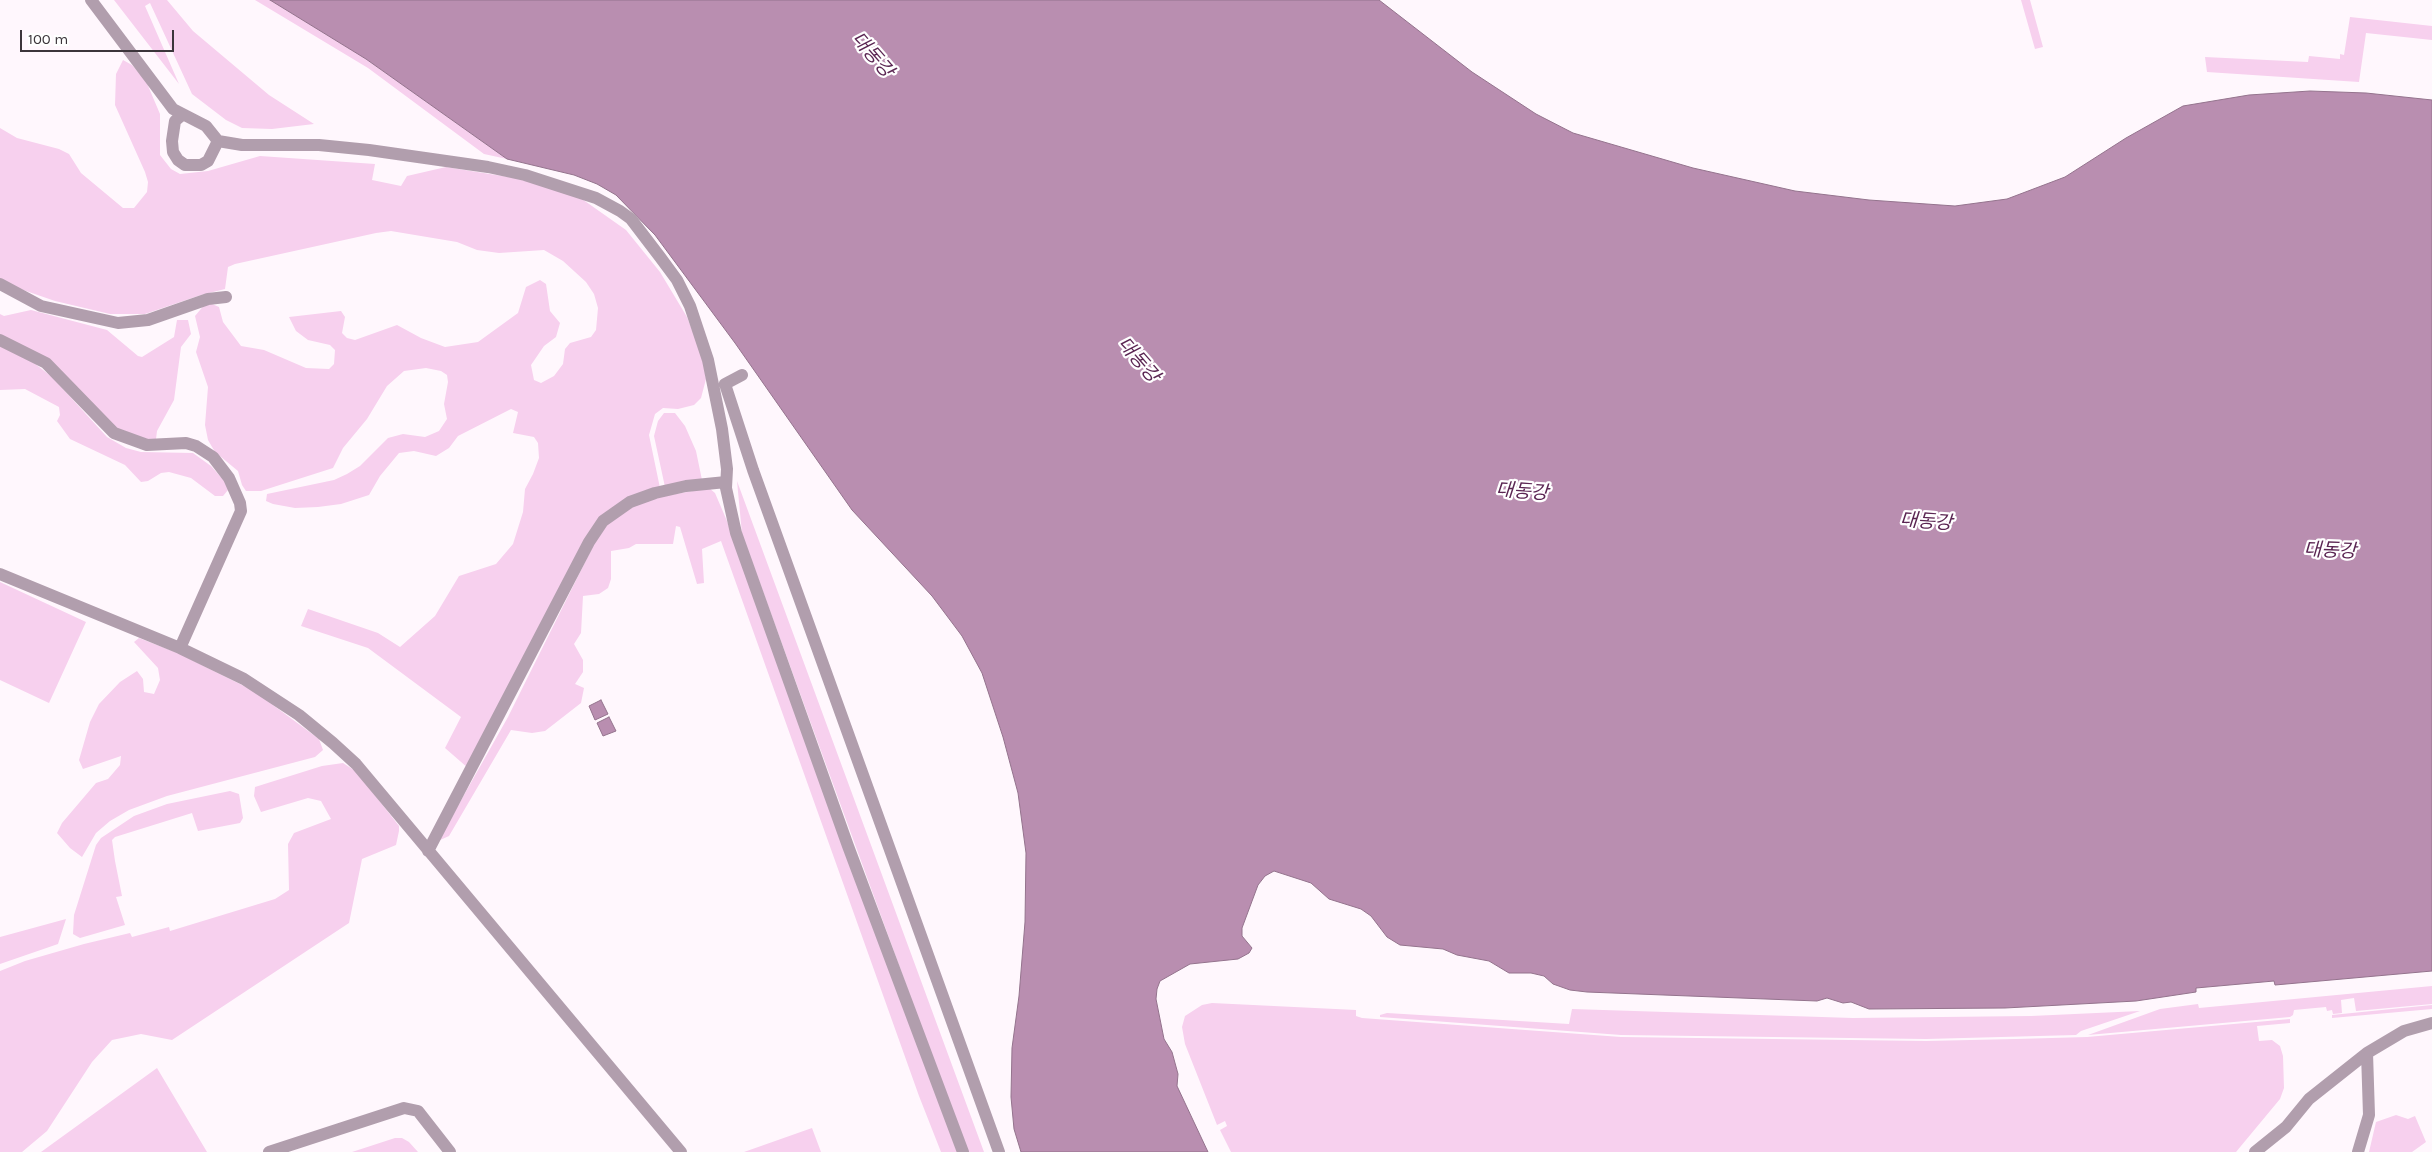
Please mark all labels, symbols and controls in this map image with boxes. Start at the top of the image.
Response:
scale bar [22,20,176,52]
water label: 대동강 [846,28,898,82]
text: 100 m [28,30,68,48]
water label: 대동강 [1112,333,1164,387]
water label: 대동강 [1495,479,1549,505]
water label: 대동강 [1899,509,1953,535]
water label: 대동강 [2303,539,2357,563]

